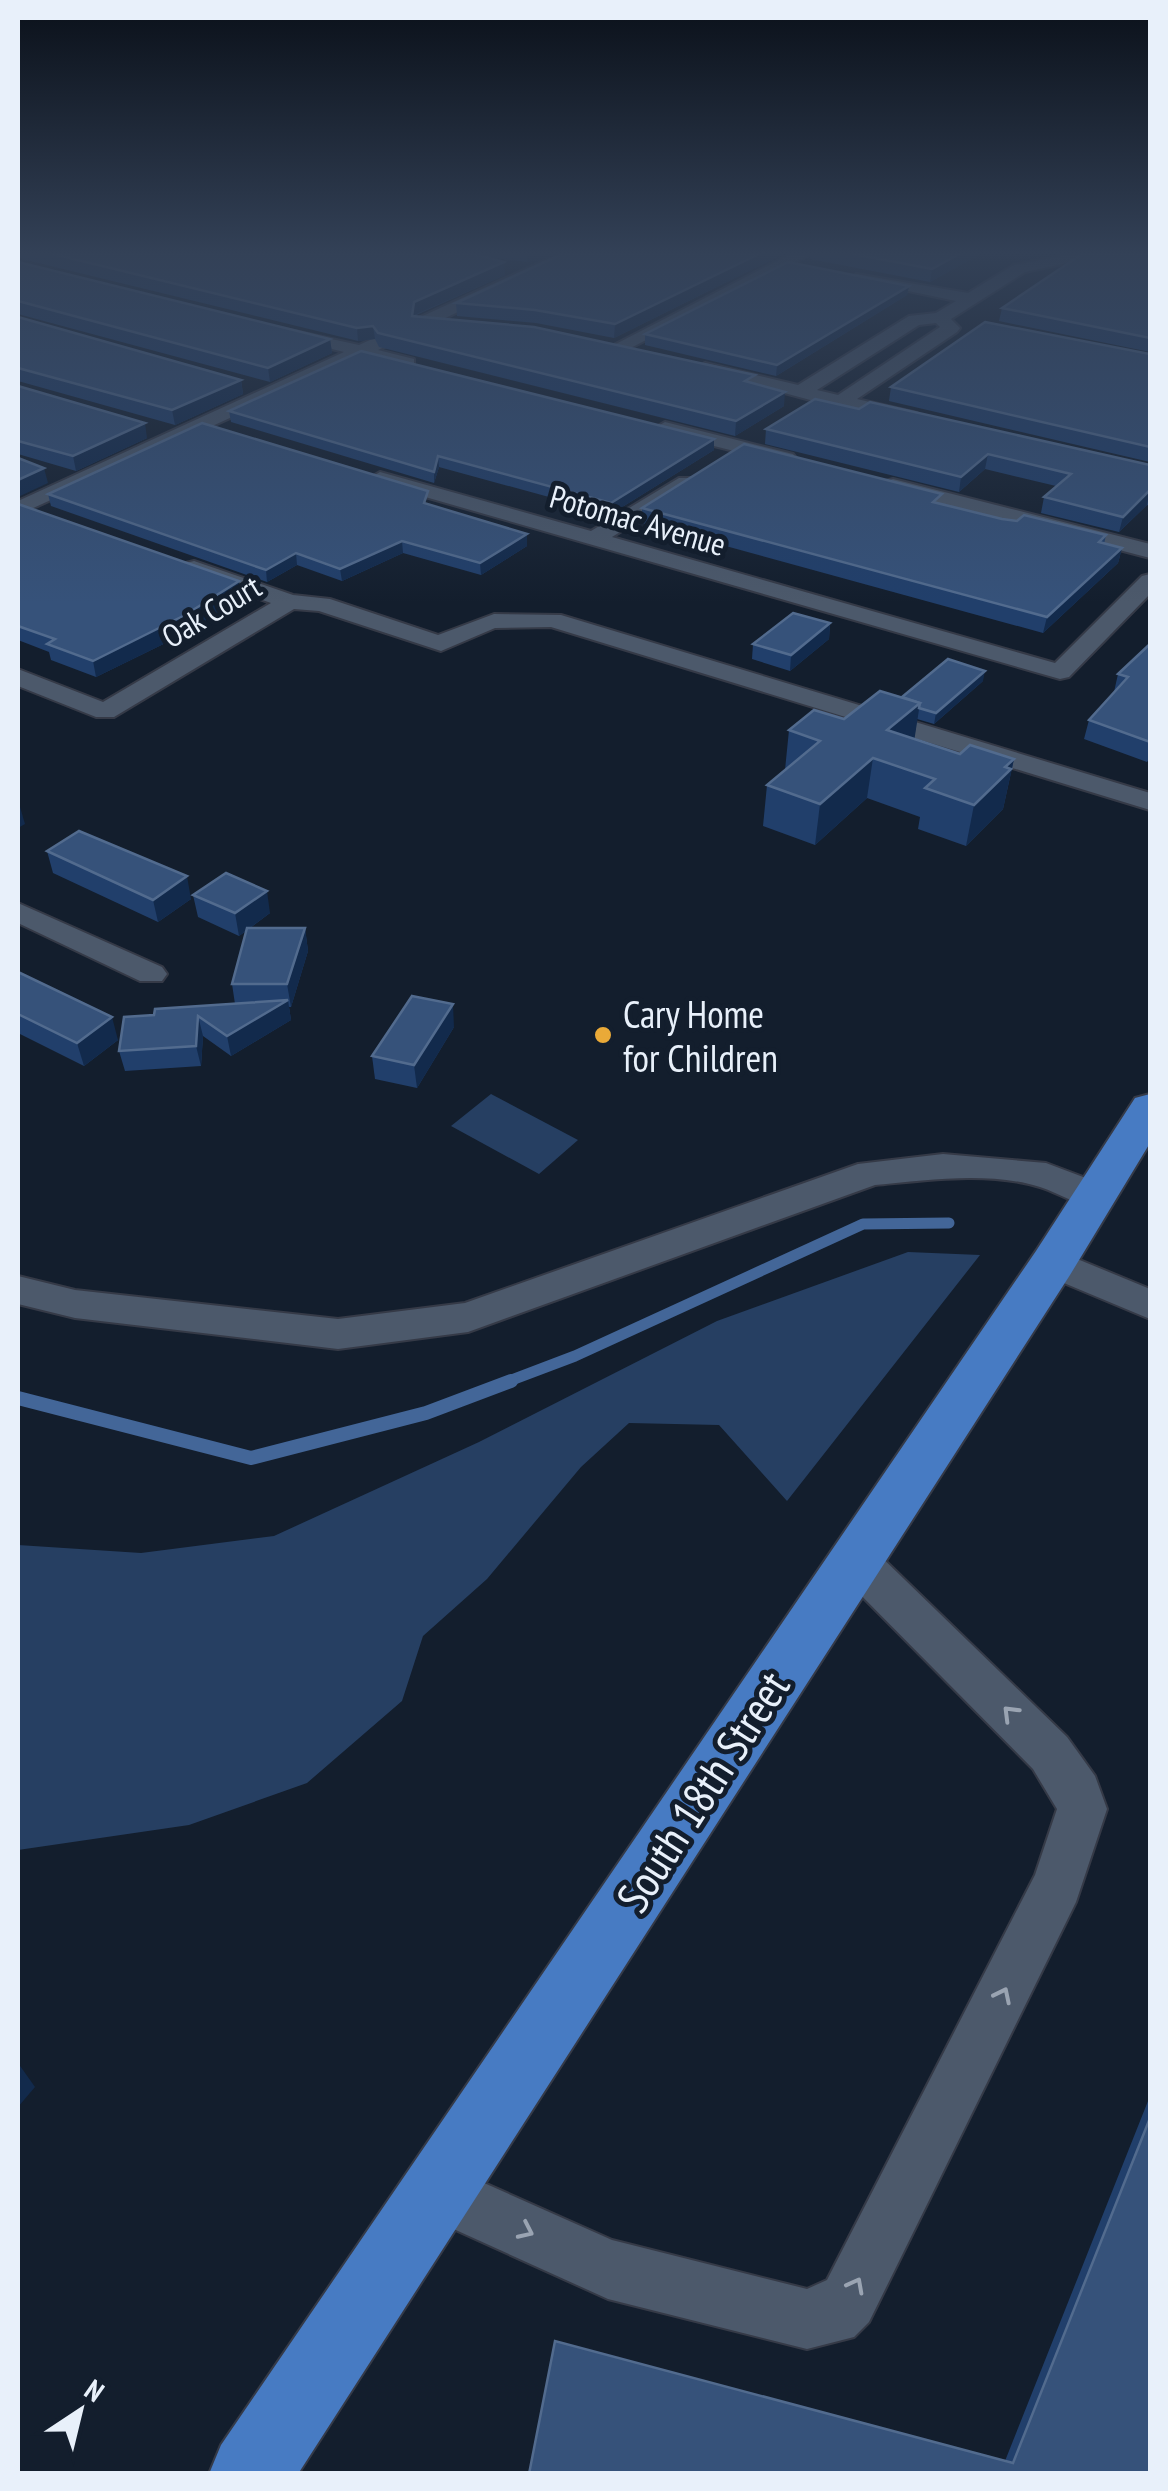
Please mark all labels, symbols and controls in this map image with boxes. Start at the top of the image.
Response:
street label: Potomac Avenue [545,475,731,565]
street label: Oak Court [154,565,269,657]
place label: Cary Home for Children [623,989,778,1082]
marker: Cary Home for Children [592,1024,614,1046]
street label: South 18th Street [603,1659,802,1922]
one-way arrow [1003,1707,1021,1725]
one-way arrow [991,1987,1011,2005]
one-way arrow [516,2219,534,2239]
one-way arrow [844,2277,863,2295]
north arrow [30,2361,130,2461]
text: N [78,2371,111,2410]

